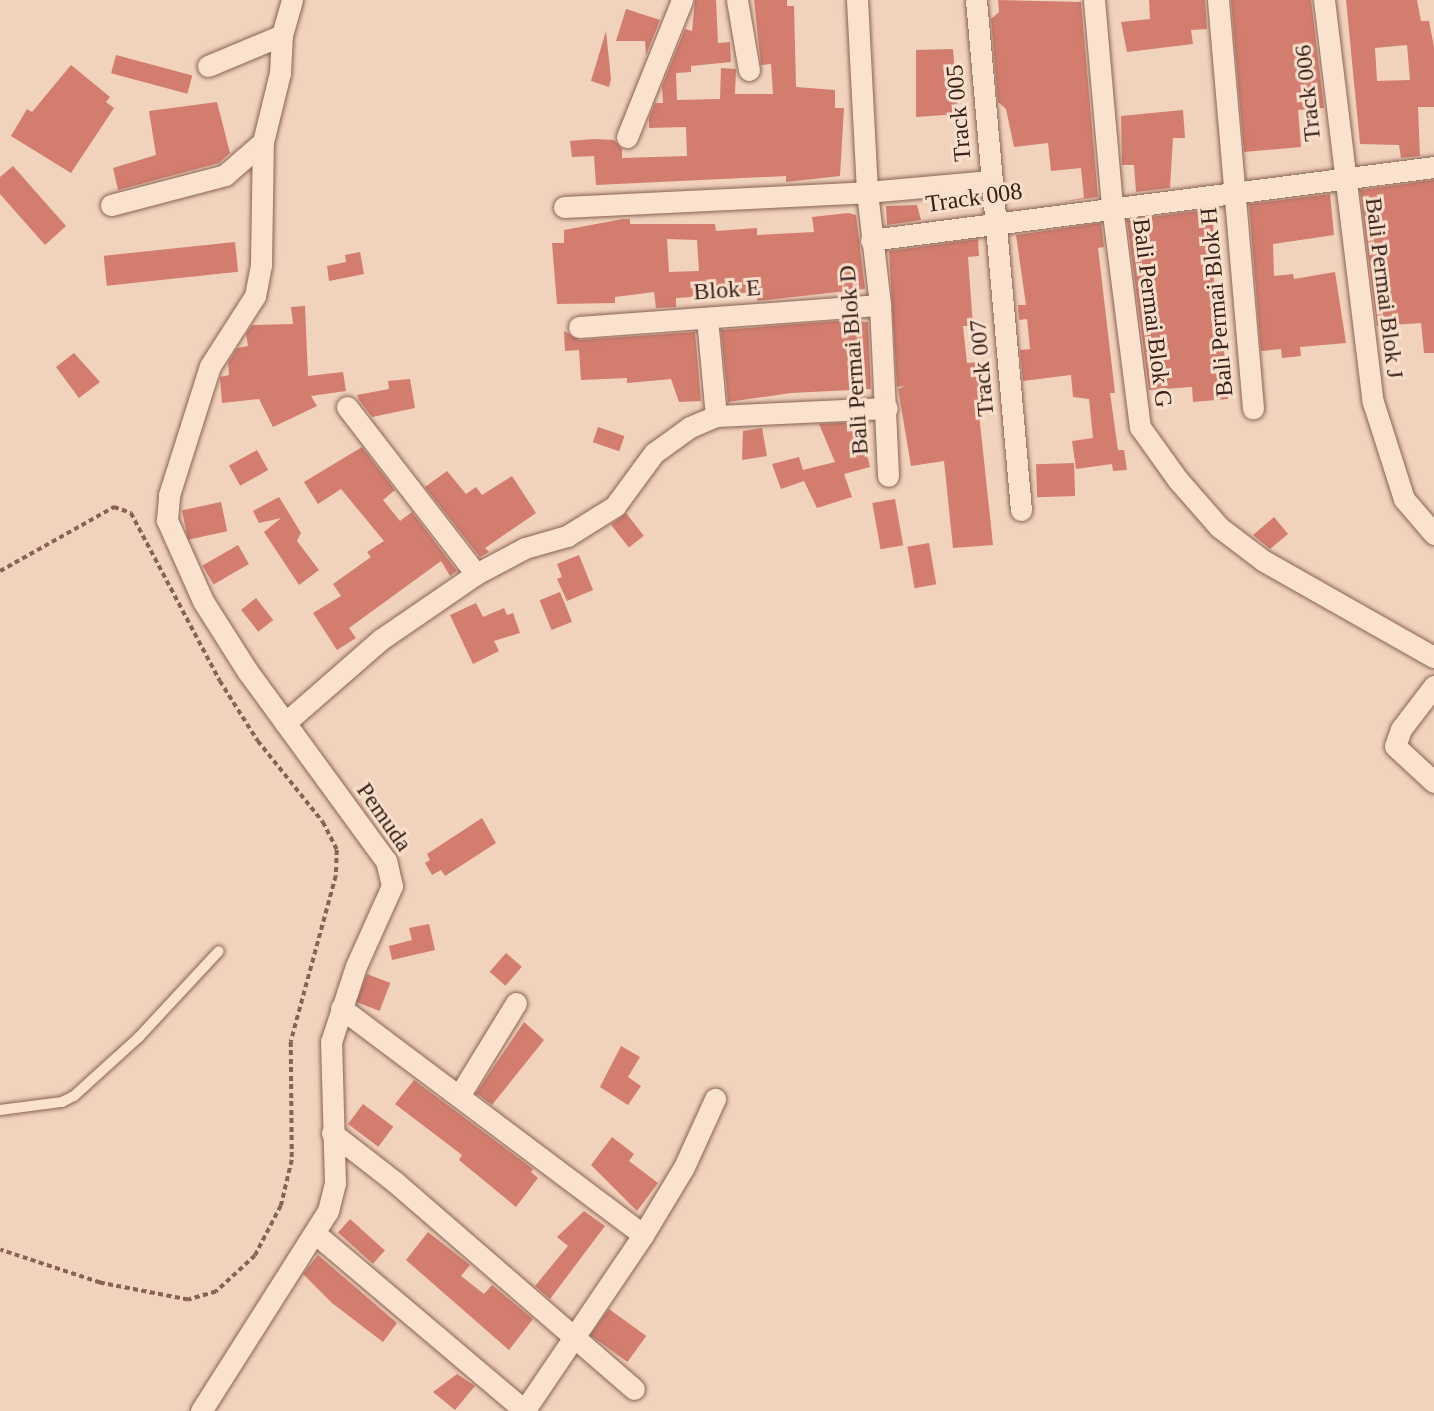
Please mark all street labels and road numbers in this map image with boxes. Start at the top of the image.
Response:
street label: Track 006 [1289,43,1327,143]
street label: Track 005 [940,63,978,163]
street label: Track 008 [924,177,1024,219]
street label: Bali Permai Blok J [1359,196,1409,380]
street label: Bali Permai Blok H [1194,206,1240,398]
street label: Bali Permai Blok G [1126,217,1178,409]
street label: Bali Permai Blok D [833,264,875,456]
street label: Blok E [692,273,762,307]
street label: Track 007 [963,318,1001,418]
street label: Pemuda [350,777,418,857]

